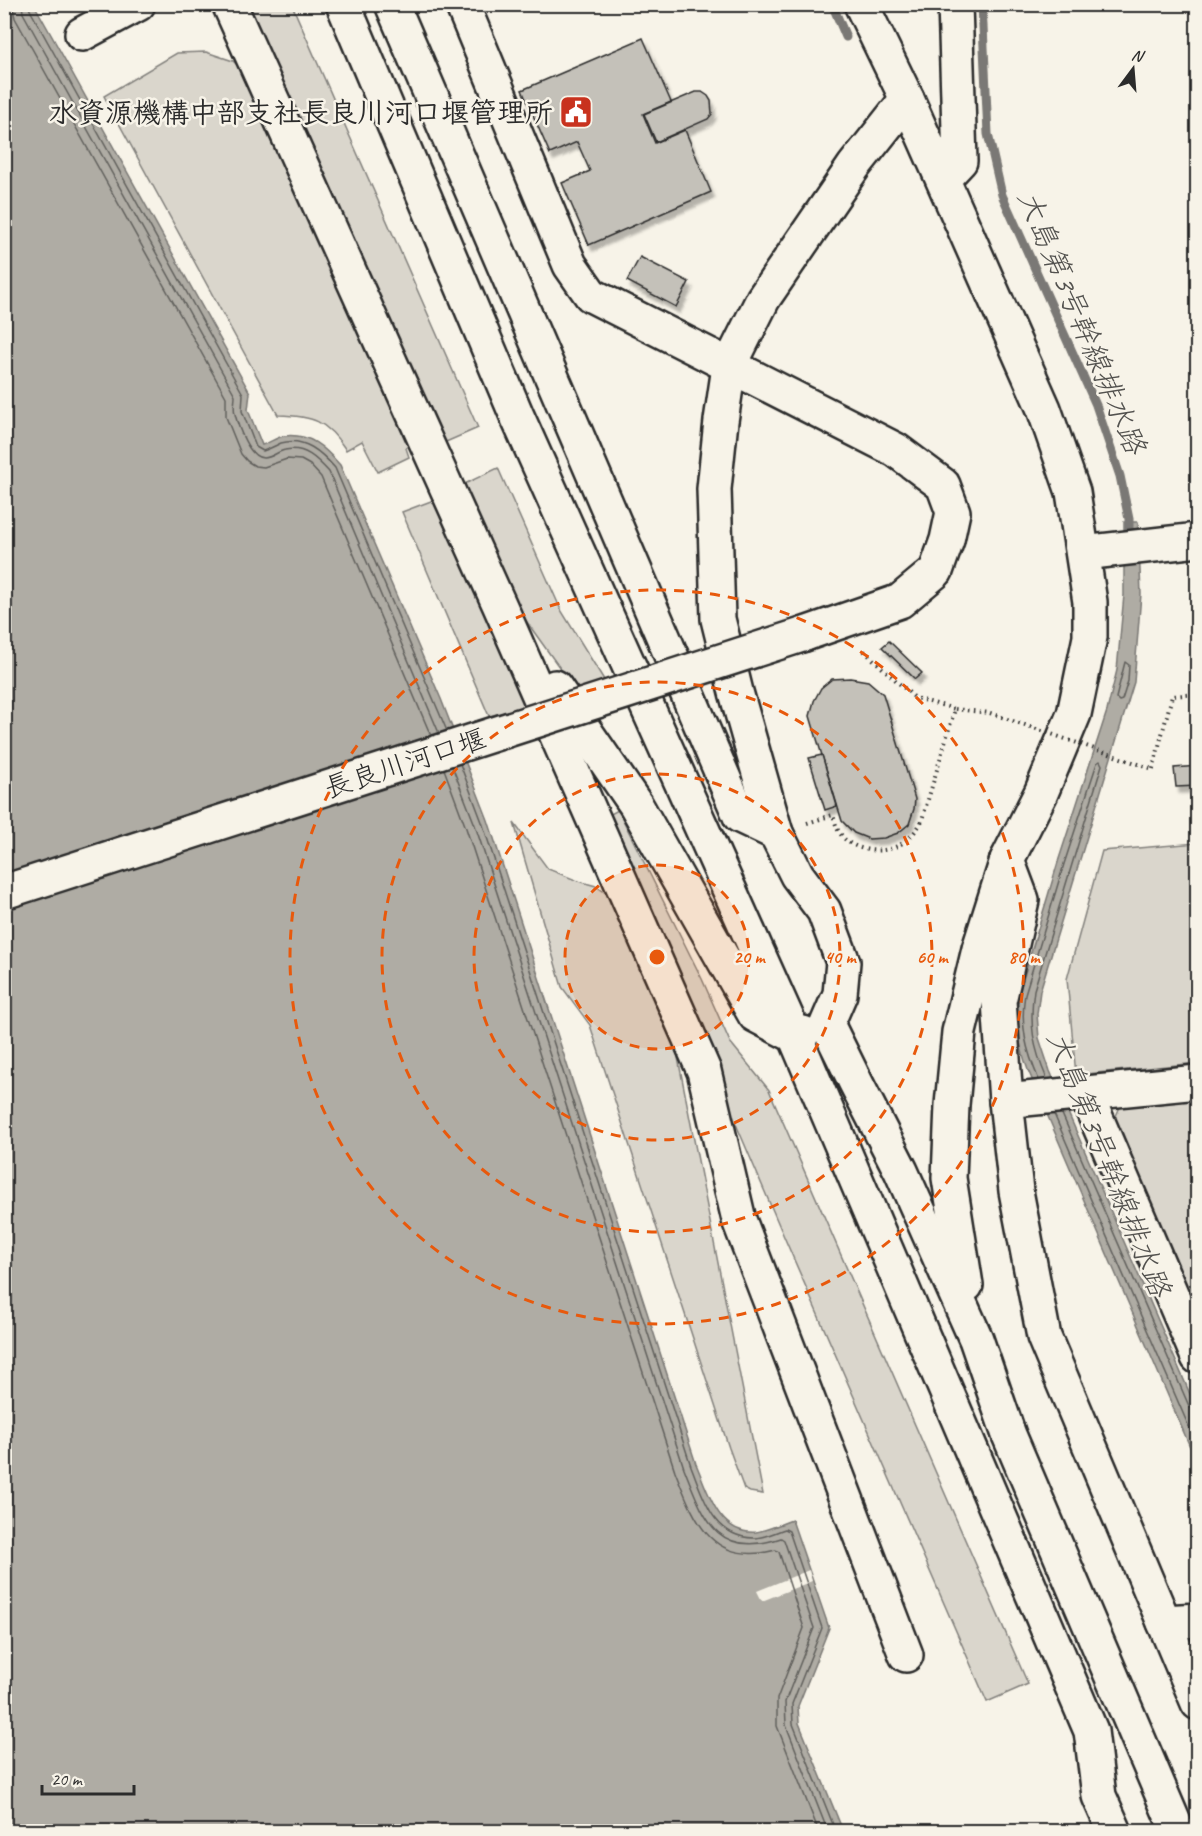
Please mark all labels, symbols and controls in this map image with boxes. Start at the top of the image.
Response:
north arrow [1103,39,1163,99]
text: N [1129,45,1147,67]
public building icon: 水資源機構中部支社長良川河口堰管理所 [558,94,594,130]
place label: 水資源機構中部支社長良川河口堰管理所 [49,95,553,130]
water label: 大島第3号幹線排水路 [1009,184,1156,462]
street label: 長良川河口堰 [320,720,490,806]
text: 20 m [734,946,766,968]
text: 40 m [825,946,857,968]
text: 60 m [916,946,949,968]
text: 80 m [1009,946,1041,968]
centre of rings [647,947,667,967]
water label: 大島第3号幹線排水路 [1038,1025,1180,1304]
scale bar [42,1758,134,1796]
text: 20 m [51,1768,84,1790]

